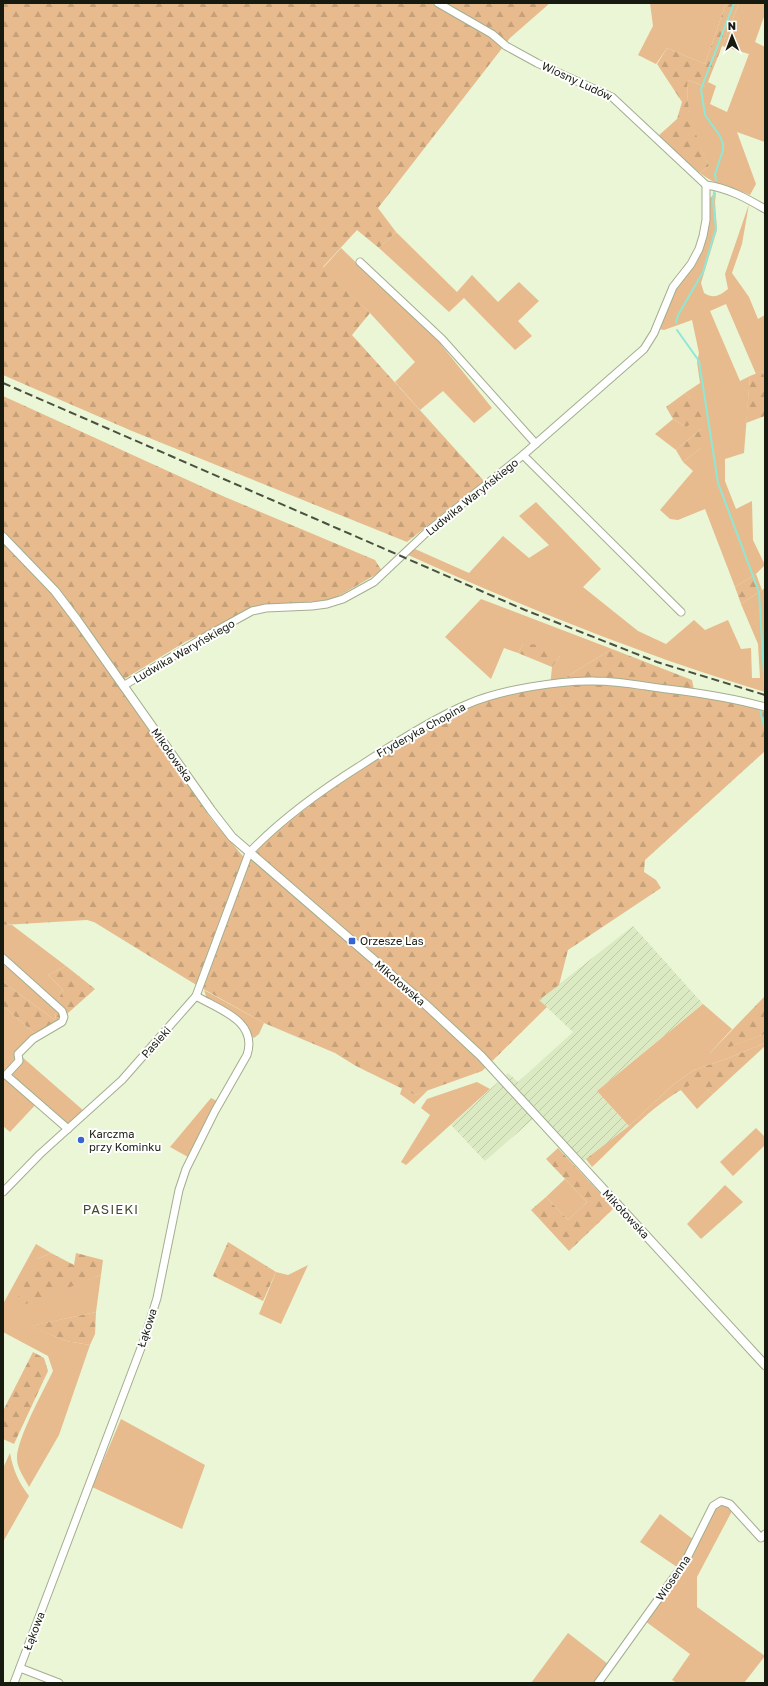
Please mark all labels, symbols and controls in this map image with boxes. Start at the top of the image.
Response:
north arrow [712,16,752,56]
text: N [728,19,736,32]
street label: Wiosny Ludów [540,59,615,103]
street label: Ludwika Waryńskiego [423,455,521,538]
street label: Ludwika Waryńskiego [131,616,237,685]
street label: Fryderyka Chopina [374,700,467,759]
street label: Mikołowska [149,725,196,784]
place label: Orzesze Las [360,934,424,947]
marker: Orzesze Las [347,936,357,946]
street label: Mikołowska [373,957,428,1008]
street label: Pasieki [138,1023,173,1060]
place label: Karczma przy Kominku [89,1127,161,1153]
marker: Karczma przy Kominku [76,1135,86,1145]
street label: Mikołowska [600,1186,652,1241]
district label: PASIEKI [83,1201,139,1217]
street label: Łąkowa [134,1307,159,1349]
street label: Wiosenna [653,1552,693,1603]
street label: Łąkowa [20,1610,47,1652]

